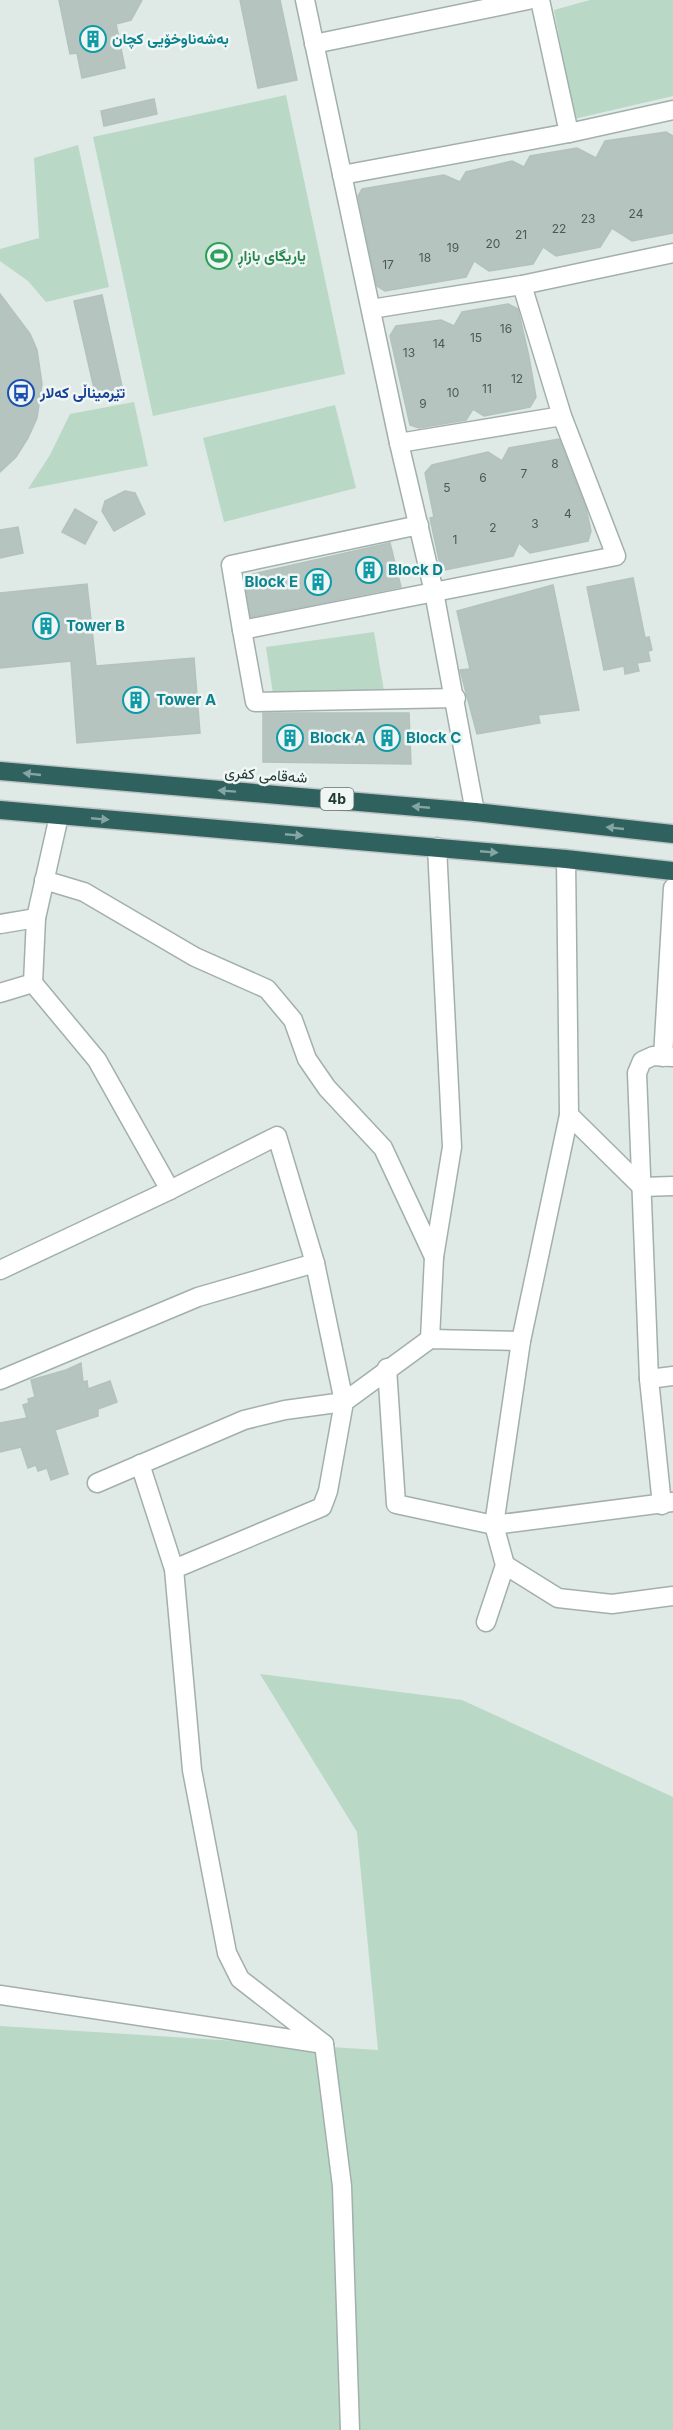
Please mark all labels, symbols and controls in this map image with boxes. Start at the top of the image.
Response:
building icon: بەشەناوخۆیی کچان [78,24,108,54]
place label: بەشەناوخۆیی کچان [112,29,229,49]
house number: 24 [629,206,644,221]
house number: 23 [581,211,595,226]
house number: 22 [552,221,566,236]
house number: 21 [515,227,527,242]
house number: 20 [486,236,500,251]
house number: 19 [447,240,459,255]
sports icon: یاریگای بازاڕ [204,241,234,271]
place label: یاریگای بازاڕ [237,246,306,268]
house number: 18 [419,250,431,265]
house number: 17 [382,257,394,272]
house number: 16 [500,321,512,336]
house number: 15 [470,330,482,345]
house number: 14 [433,336,446,351]
house number: 13 [403,345,415,360]
house number: 12 [511,371,523,386]
bus stop icon: تێرمیناڵی کەلار [6,378,36,408]
house number: 11 [482,381,492,396]
place label: تێرمیناڵی کەلار [39,383,126,402]
house number: 10 [447,385,459,400]
house number: 9 [419,396,427,411]
house number: 8 [551,456,559,471]
house number: 7 [521,466,528,481]
house number: 6 [479,470,487,485]
house number: 5 [443,480,451,495]
house number: 4 [564,506,572,521]
house number: 3 [531,516,539,531]
house number: 2 [489,520,497,535]
house number: 1 [453,532,457,547]
building icon: Block D [354,555,384,585]
place label: Block D [388,560,443,579]
building icon: Block E [303,567,333,597]
place label: Block E [245,572,298,591]
building icon: Tower B [31,611,61,641]
place label: Tower B [66,616,125,635]
building icon: Tower A [121,685,151,715]
place label: Tower A [156,690,216,709]
building icon: Block A [275,723,305,753]
building icon: Block C [372,723,402,753]
place label: Block A [310,728,365,747]
place label: Block C [406,728,461,747]
street label: شەقامی کفری [224,762,308,788]
one-way arrow [23,769,42,779]
one-way arrow [217,786,236,795]
road number: 4b [320,788,354,810]
one-way arrow [411,802,430,812]
one-way arrow [91,814,110,824]
one-way arrow [605,823,624,833]
one-way arrow [285,831,304,840]
one-way arrow [479,847,498,857]

